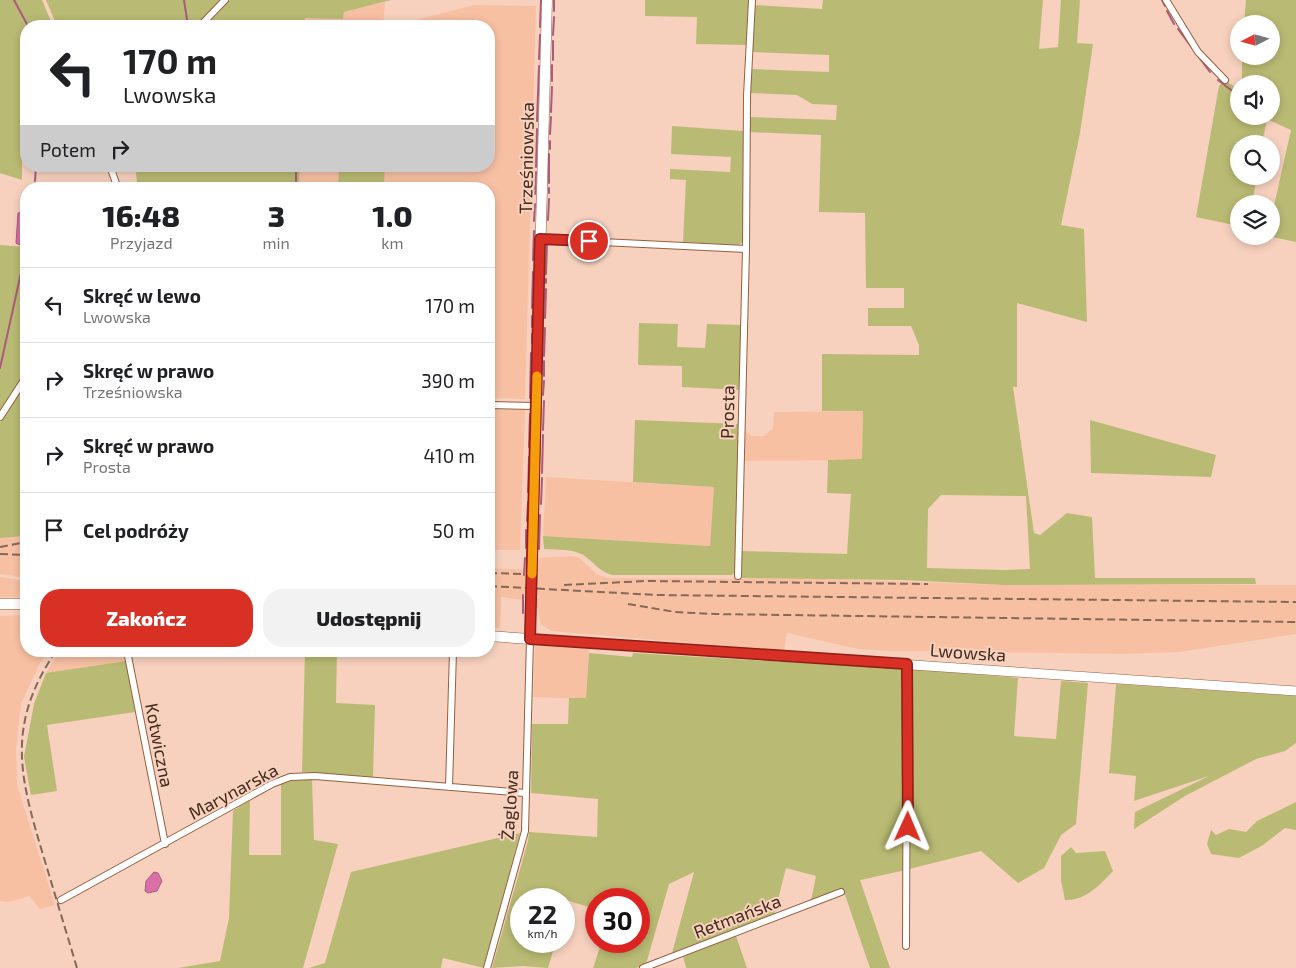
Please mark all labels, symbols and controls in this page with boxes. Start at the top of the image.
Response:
north arrow [1230,15,1280,65]
map controls [1230,15,1280,245]
text: 170 m [123,39,217,81]
icon: left [40,40,105,105]
button: sound [1230,75,1280,125]
text: Lwowska [123,81,216,107]
street label: Trześniowska [514,102,538,214]
icon: right [106,135,134,163]
button: search [1230,135,1280,185]
text: Potem [40,138,96,161]
button: layers [1230,195,1280,245]
text: 16:48 [102,197,180,233]
text: 3 [268,197,285,233]
text: 1.0 [372,197,413,233]
pin [568,220,610,262]
icon: arrive [575,227,603,255]
text: Przyjazd [110,233,173,252]
text: min [263,233,290,252]
text: km [381,233,404,252]
text: Skręć w lewo [83,284,201,307]
icon: left [40,291,68,319]
text: 170 m [425,294,475,317]
text: Lwowska [83,307,151,326]
text: Skręć w prawo [83,359,214,382]
icon: right [40,366,68,394]
text: 390 m [421,369,475,392]
text: Trześniowska [83,382,183,401]
street label: Prosta [716,385,738,439]
text: Skręć w prawo [83,434,214,457]
icon: right [40,441,68,469]
text: 410 m [423,444,475,467]
text: Prosta [83,457,131,476]
icon: arrive [40,516,68,544]
text: Cel podróży [83,519,189,542]
text: 50 m [432,519,475,542]
button: Zakończ [40,589,253,647]
button: Udostępnij [263,589,475,647]
street label: Lwowska [929,638,1007,666]
street label: Kotwiczna [141,701,179,789]
street label: Marynarska [185,758,281,824]
street label: Żaglowa [496,769,522,841]
position arrow [881,800,933,852]
speed limit sign: 30 [585,888,650,953]
street label: Retmańska [690,889,784,943]
text: 22 [528,899,557,929]
text: km/h [528,926,557,940]

